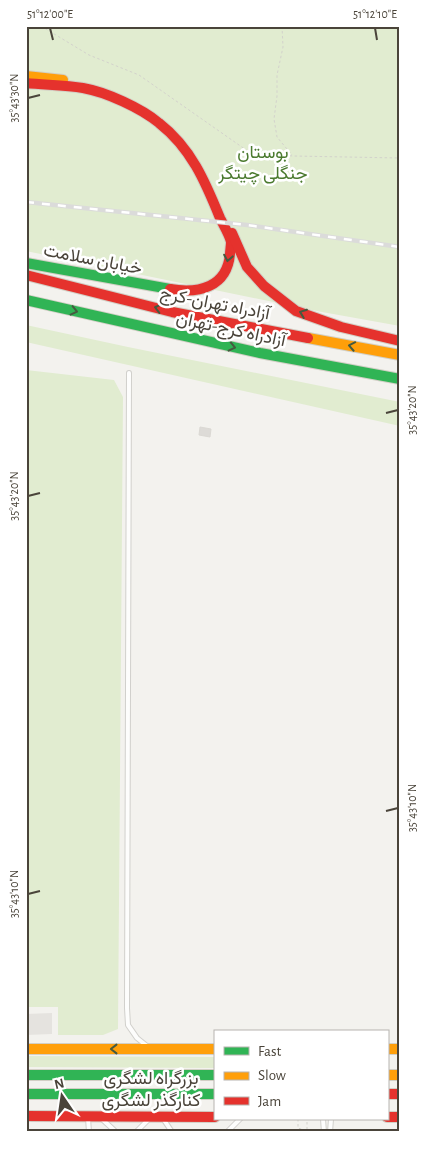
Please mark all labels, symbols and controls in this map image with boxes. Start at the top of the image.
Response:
text: 51°12'00"E [27,8,73,20]
text: 51°12'10"E [353,8,397,20]
text: 35°43'30"N [8,73,20,123]
park label: بوستان جنگلی چیتگر [217,144,308,185]
street label: خیابان سلامت [42,242,144,278]
one-way arrow [223,253,234,262]
street label: آزادراه تهران-کرج [158,284,273,326]
one-way arrow [153,303,162,314]
one-way arrow [69,305,78,316]
street label: آزادراه کرج-تهران [174,309,289,353]
one-way arrow [299,309,307,319]
one-way arrow [228,341,237,352]
one-way arrow [347,341,356,351]
text: 35°43'20"N [406,385,418,435]
text: 35°43'20"N [8,471,20,521]
text: 35°43'10"N [406,784,418,832]
text: 35°43'10"N [8,870,20,918]
legend [214,1030,388,1120]
one-way arrow [109,1044,117,1054]
text: Fast [258,1044,282,1059]
text: Slow [258,1068,286,1083]
street label: بزرگراه لشگری [104,1069,198,1089]
north arrow [38,1070,88,1120]
text: N [53,1076,66,1092]
street label: کنارگذر لشگری [101,1091,201,1111]
text: Jam [258,1094,281,1109]

